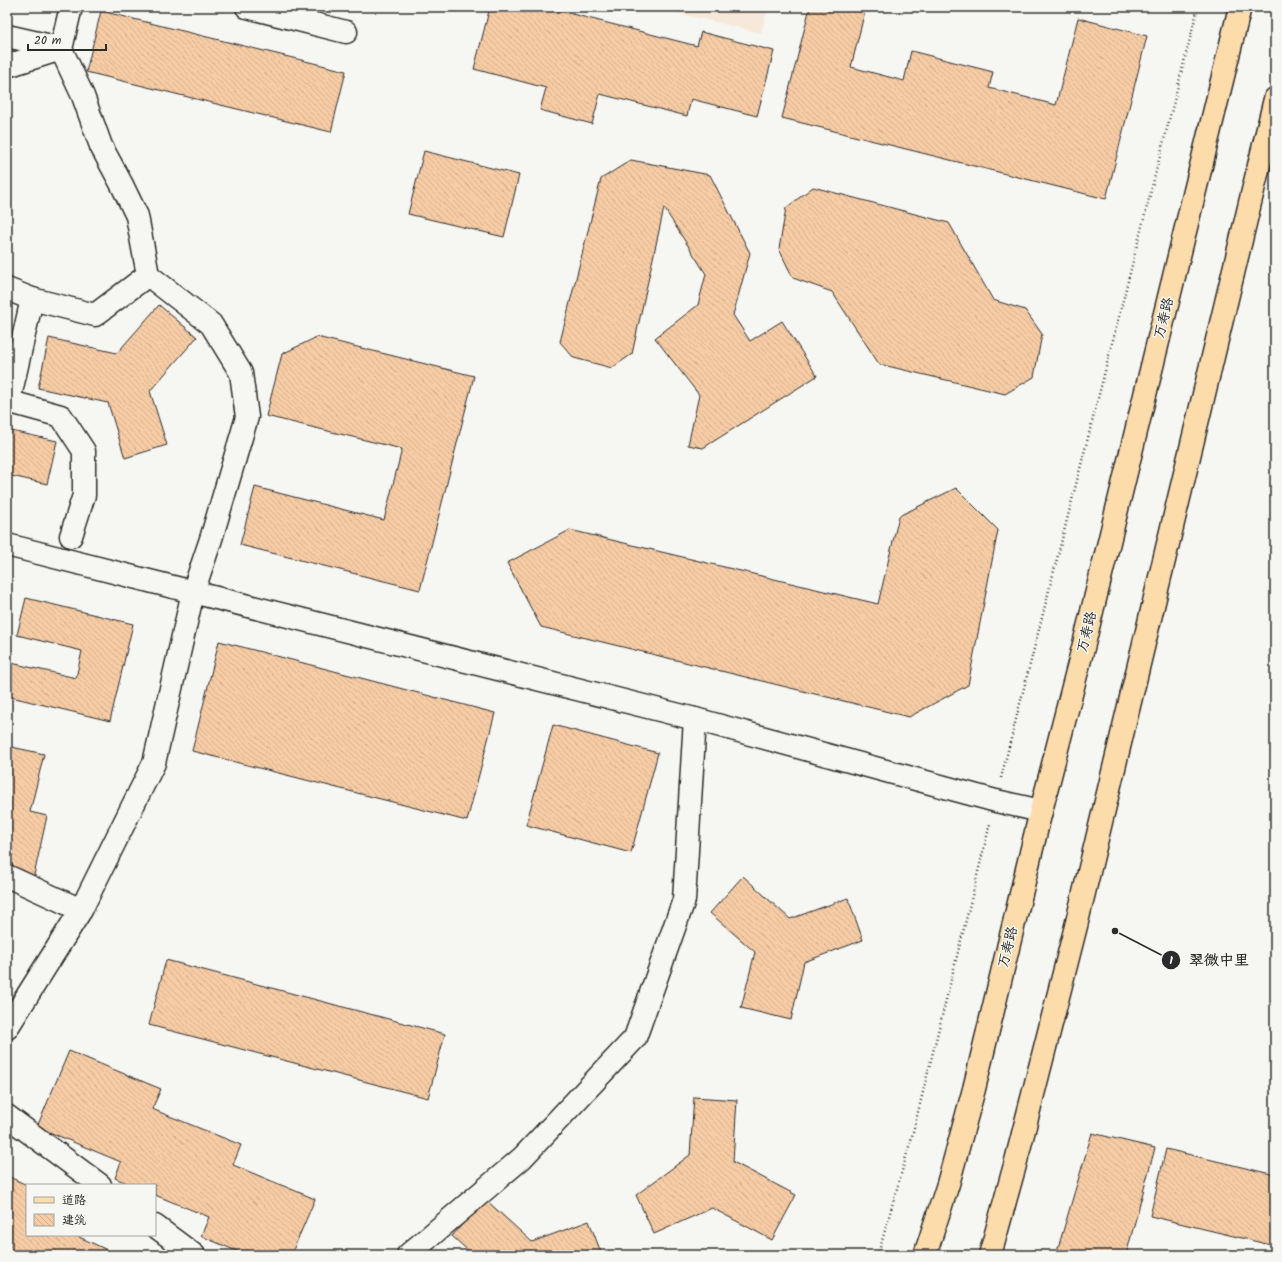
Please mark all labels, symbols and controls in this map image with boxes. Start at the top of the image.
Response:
scale bar [28,26,106,52]
text: 20 m [34,31,62,50]
street label: 万寿路 [1148,295,1180,341]
street label: 万寿路 [1071,609,1103,655]
street label: 万寿路 [992,924,1024,970]
callout: 翠微中里 [1161,947,1257,974]
text: 翠微中里 [1189,949,1249,973]
text: 1 [1169,951,1173,970]
legend [26,1184,156,1236]
text: 道路 [62,1191,86,1210]
text: 建筑 [62,1211,86,1230]

